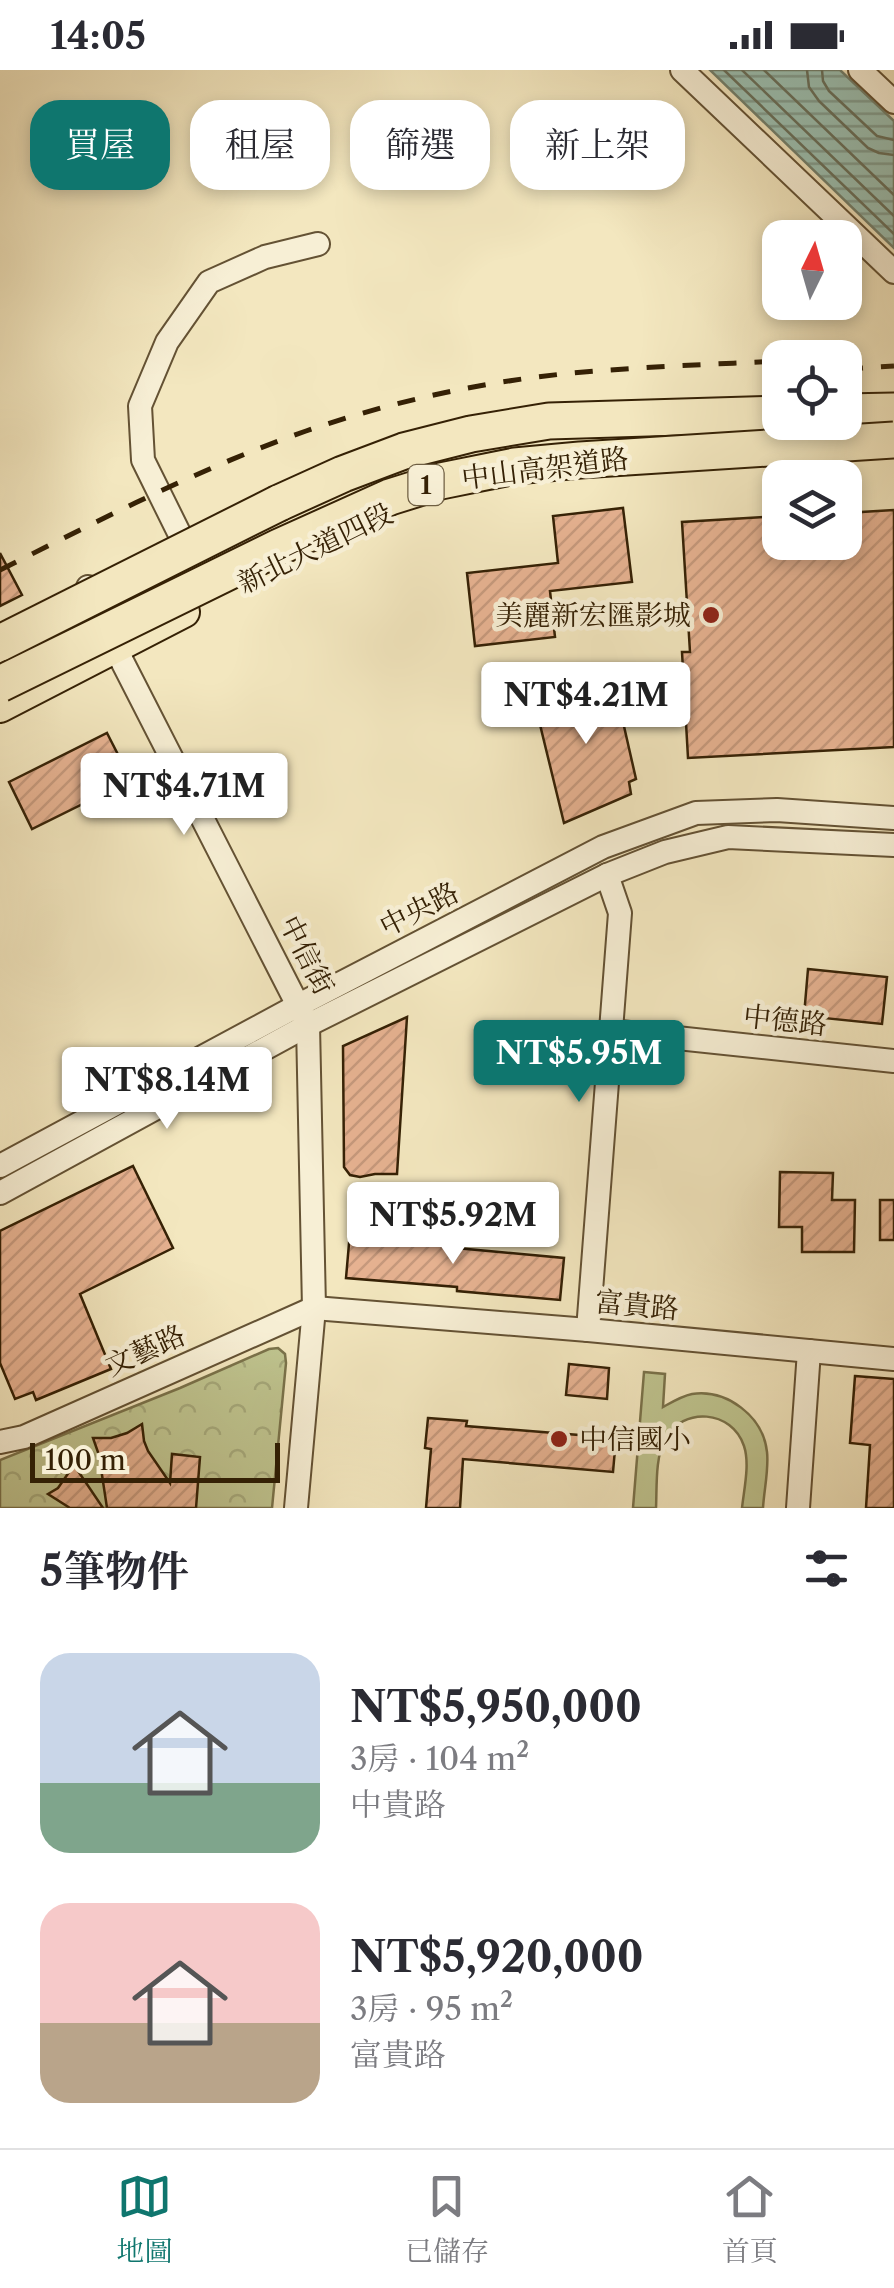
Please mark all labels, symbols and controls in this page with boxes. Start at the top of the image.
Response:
text: 14:05 [50,12,146,59]
chip: 買屋 [30,100,170,190]
chip: 租屋 [190,100,330,190]
chip: 篩選 [350,100,490,190]
chip: 新上架 [510,100,685,190]
north arrow [762,220,862,320]
map controls [762,220,862,560]
button: locate [762,340,862,440]
street label: 中山高架道路 [460,441,630,495]
button: layers [762,460,862,560]
road number: 1 [408,465,444,505]
street label: 新北大道四段 [232,496,398,600]
place label: 美麗新宏匯影城 [495,598,691,632]
marker: 美麗新宏匯影城 [700,604,722,626]
pin: NT$4.21M [483,662,689,747]
text: NT$4.21M [503,675,669,714]
pin: NT$4.71M [81,753,287,838]
text: NT$4.71M [103,766,265,805]
street label: 中央路 [374,875,464,943]
street label: 中信街 [273,910,341,1000]
street label: 中德路 [741,999,829,1041]
pin: NT$5.95M [476,1020,682,1105]
text: NT$5.95M [496,1033,662,1072]
pin: NT$8.14M [64,1047,270,1132]
text: NT$8.14M [84,1060,250,1099]
pin: NT$5.92M [350,1182,556,1267]
text: NT$5.92M [369,1195,537,1234]
street label: 富貴路 [594,1284,680,1326]
street label: 文藝路 [100,1317,190,1383]
place label: 中信國小 [579,1422,691,1456]
marker: 中信國小 [548,1428,570,1450]
scale bar [30,1438,280,1482]
text: 100 m [45,1443,126,1477]
icon: filters [799,1541,854,1596]
text: 5筆物件 [40,1545,189,1597]
text: NT$5,950,000 [350,1681,642,1733]
icon: home [120,1693,240,1813]
text: 3房 · 104 m² [350,1739,529,1778]
text: 中貴路 [350,1785,446,1824]
text: NT$5,920,000 [350,1931,643,1983]
icon: home [120,1943,240,2063]
text: 3房 · 95 m² [350,1989,513,2028]
text: 富貴路 [350,2035,446,2074]
tab: 地圖 [116,2169,172,2269]
tab: 已儲存 [405,2169,489,2269]
tab: 首頁 [722,2169,778,2269]

